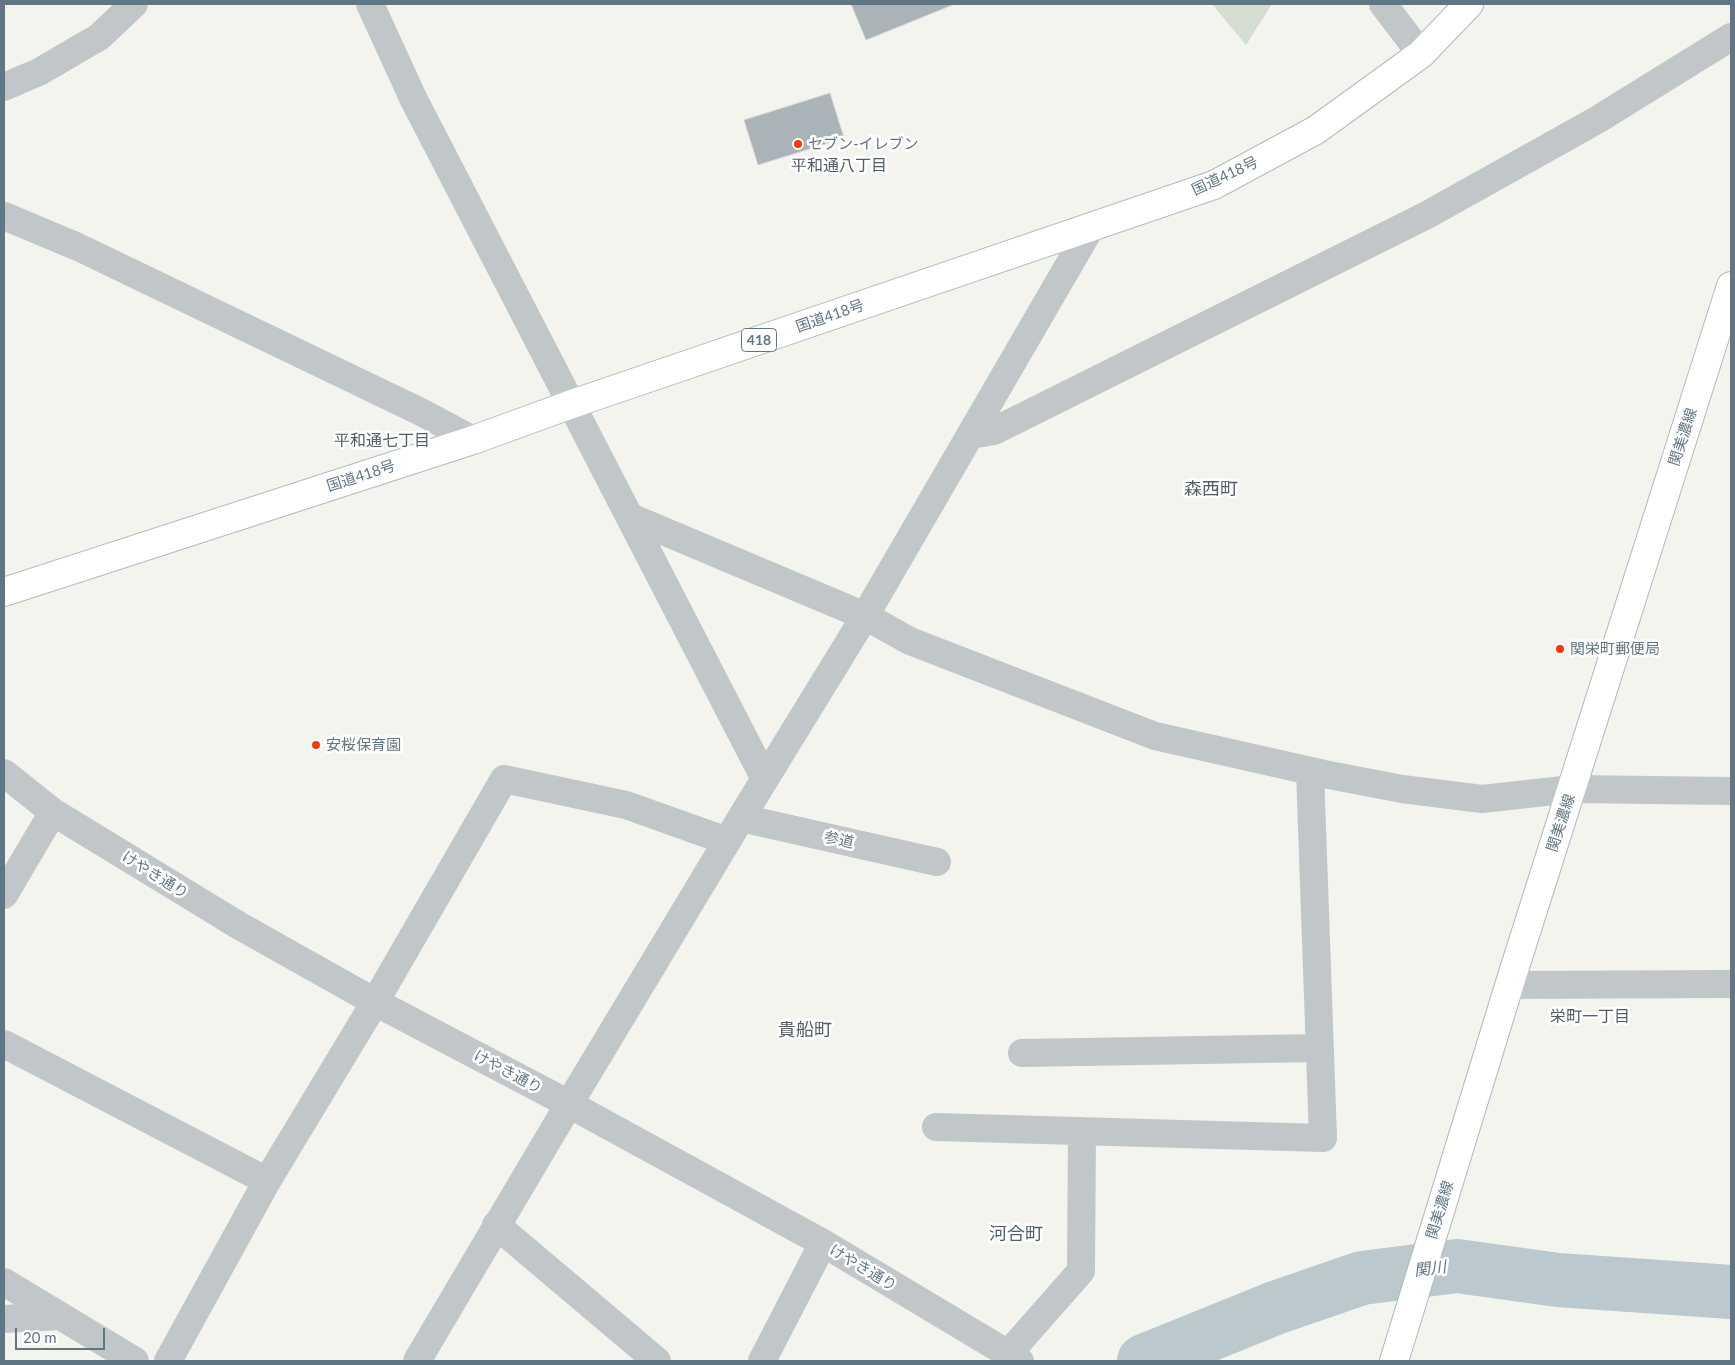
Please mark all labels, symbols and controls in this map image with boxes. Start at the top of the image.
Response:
place label: セブン-イレブン [808,135,919,153]
marker: セブン-イレブン [792,138,804,150]
street label: 国道418号 [1189,153,1261,199]
district label: 平和通八丁目 [791,156,887,176]
street label: 国道418号 [793,296,867,336]
road number: 418 [742,328,776,352]
street label: 関美濃線 [1665,406,1701,468]
district label: 平和通七丁目 [334,431,430,451]
street label: 国道418号 [324,456,398,496]
district label: 森西町 [1184,478,1238,500]
place label: 関栄町郵便局 [1570,640,1660,658]
marker: 関栄町郵便局 [1554,643,1566,655]
place label: 安桜保育園 [326,736,401,754]
marker: 安桜保育園 [310,739,322,751]
street label: 関美濃線 [1543,792,1579,854]
street label: 参道 [822,828,856,852]
street label: けやき通り [118,847,192,903]
district label: 栄町一丁目 [1550,1007,1630,1027]
district label: 貴船町 [778,1019,832,1041]
street label: けやき通り [471,1046,545,1098]
street label: 関美濃線 [1423,1179,1457,1241]
district label: 河合町 [989,1223,1043,1245]
street label: けやき通り [826,1241,900,1295]
water label: 関川 [1413,1258,1447,1280]
scale bar [18,1318,108,1350]
text: 20 m [23,1328,57,1346]

